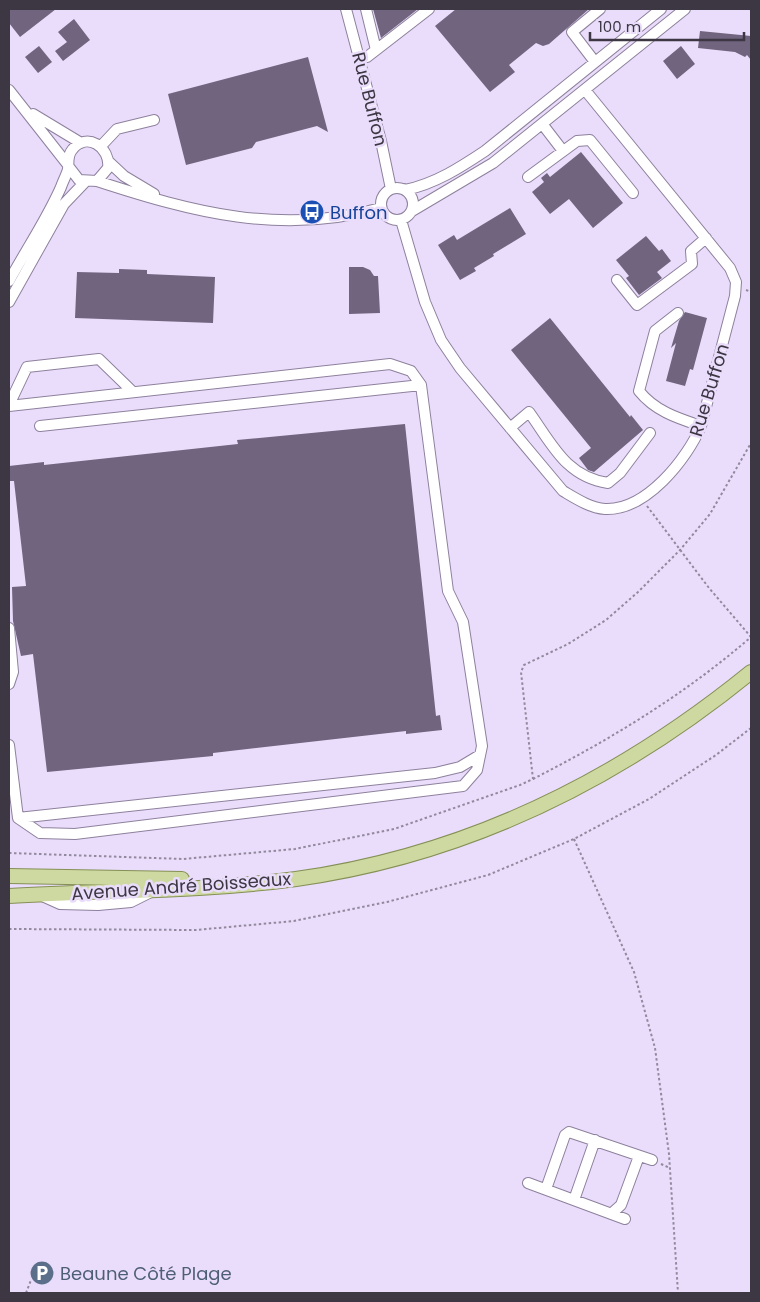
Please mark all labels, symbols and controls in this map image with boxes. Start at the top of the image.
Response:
scale bar [590,10,744,42]
text: 100 m [598,16,641,37]
street label: Rue Buffon [346,49,394,149]
bus stop icon: Buffon [299,199,325,225]
place label: Buffon [330,200,387,225]
street label: Rue Buffon [683,341,735,439]
street label: Avenue André Boisseaux [70,866,292,906]
parking icon: Beaune Côté Plage [29,1260,55,1286]
place label: Beaune Côté Plage [60,1261,232,1286]

